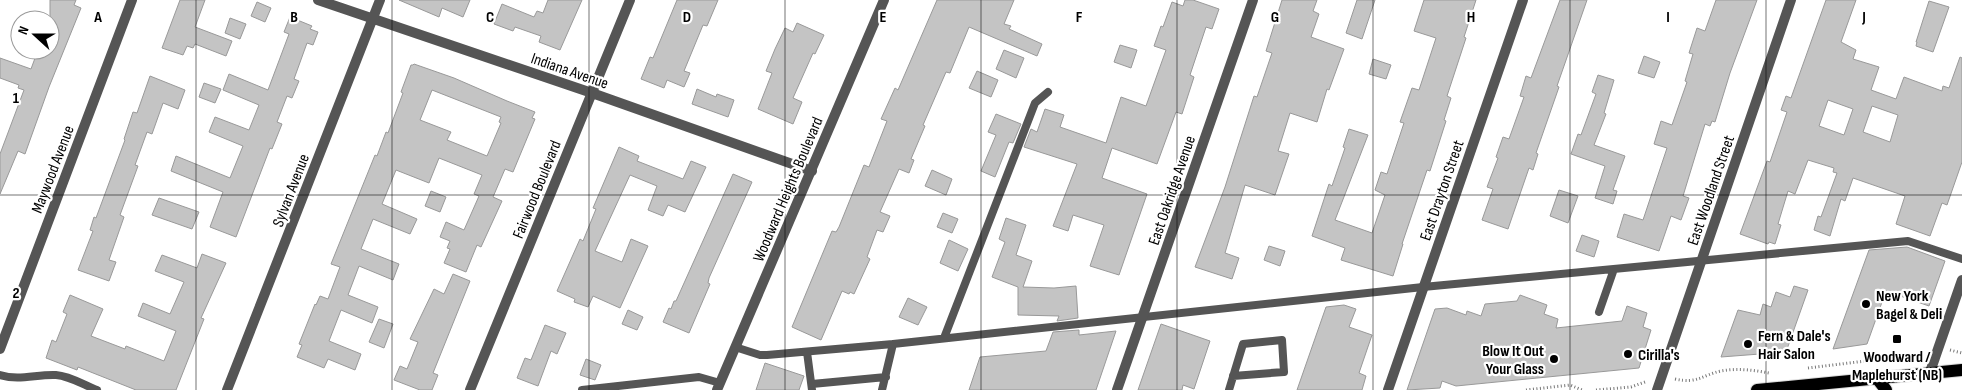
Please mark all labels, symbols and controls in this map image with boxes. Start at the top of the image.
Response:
text: A [93,8,102,27]
text: B [290,8,298,27]
text: C [486,8,494,27]
text: D [683,8,691,27]
text: E [880,8,887,27]
text: F [1076,8,1083,27]
text: G [1271,8,1279,27]
text: H [1467,8,1475,27]
text: I [1666,8,1670,27]
text: J [1861,8,1866,27]
north arrow [10,10,60,60]
text: N [14,24,33,37]
street label: Indiana Avenue [528,49,611,94]
text: 1 [13,89,20,108]
street label: Woodward Heights Boulevard [749,114,827,265]
street label: Maywood Avenue [28,123,79,216]
street label: East Oakridge Avenue [1145,133,1200,248]
street label: East Woodland Street [1684,133,1739,248]
street label: Fairwood Boulevard [509,138,566,241]
street label: East Drayton Street [1416,138,1468,243]
street label: Sylvan Avenue [269,151,314,230]
text: 2 [12,284,20,303]
place label: New York Bagel & Deli [1876,287,1942,324]
marker: New York Bagel & Deli [1860,298,1872,310]
place label: Fern & Dale's Hair Salon [1758,327,1831,364]
marker: Woodward / Maplehurst (NB) [1891,333,1903,345]
marker: Fern & Dale's Hair Salon [1742,338,1754,350]
place label: Blow It Out Your Glass [1482,342,1544,379]
place label: Cirilla's [1638,346,1680,365]
marker: Cirilla's [1622,348,1634,360]
place label: Woodward / Maplehurst (NB) [1852,348,1942,385]
marker: Blow It Out Your Glass [1548,353,1560,365]

